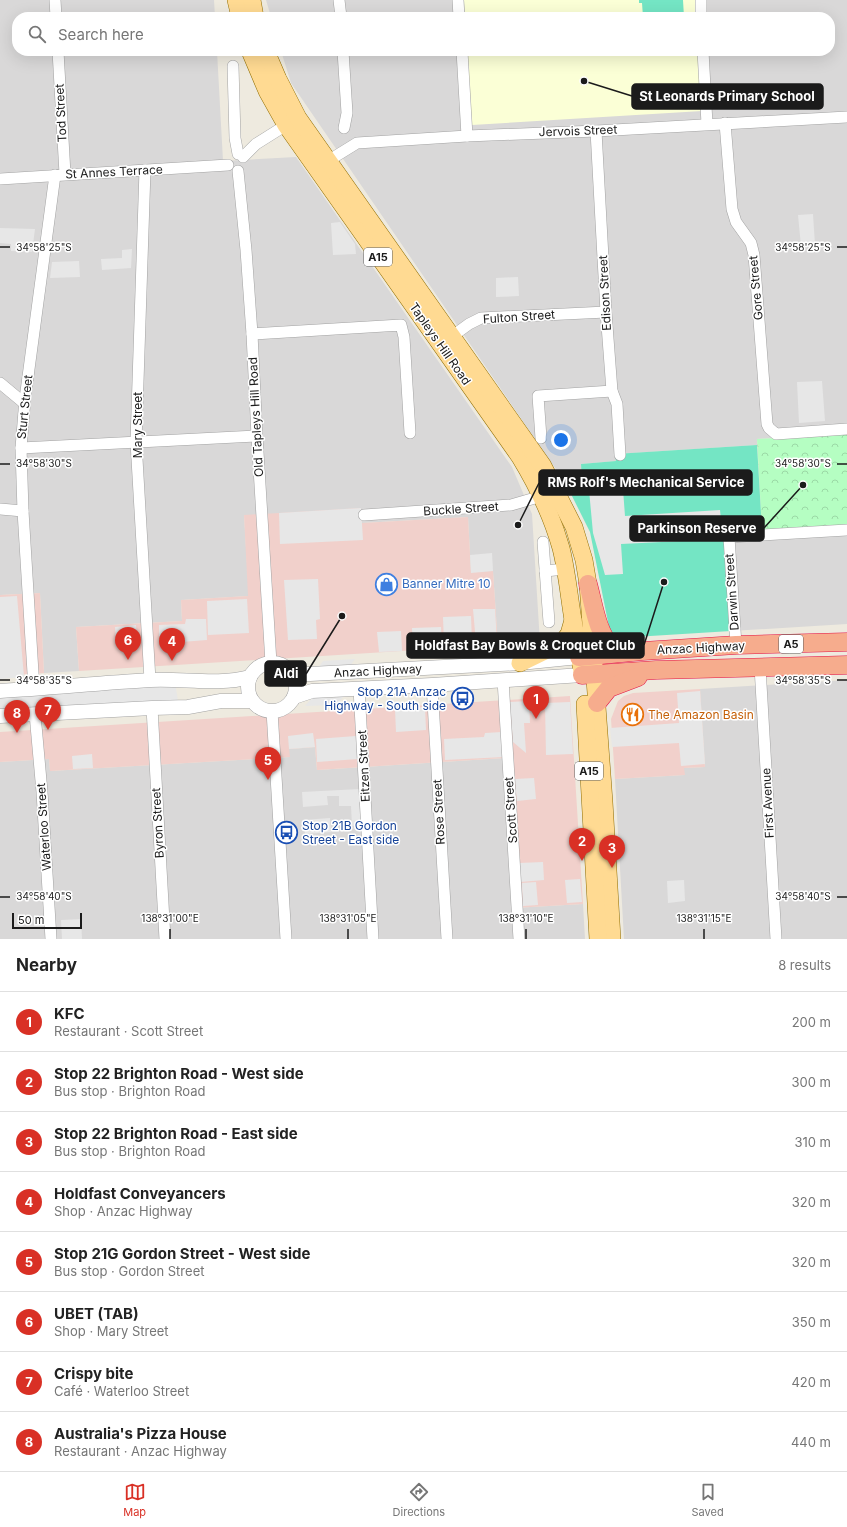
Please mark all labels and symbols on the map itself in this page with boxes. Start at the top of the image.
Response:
street label: Tod Street [51,83,70,143]
callout: St Leonards Primary School [632,84,823,109]
text: St Leonards Primary School [639,88,815,104]
street label: Jervois Street [538,122,618,139]
street label: St Annes Terrace [65,161,163,182]
text: 34°58'25"S [16,241,72,253]
text: 34°58'25"S [775,241,831,253]
road number: A15 [364,248,392,266]
street label: Edison Street [595,255,614,331]
street label: Gore Street [745,255,766,321]
street label: Tapleys Hill Road [406,300,474,388]
street label: Fulton Street [482,306,556,327]
street label: Old Tapleys Hill Road [245,357,266,477]
street label: Sturt Street [14,374,35,440]
street label: Mary Street [130,392,145,458]
your location [551,430,571,450]
text: 34°58'30"S [16,457,72,469]
text: 34°58'30"S [775,457,831,469]
callout: RMS Rolf's Mechanical Service [539,470,752,495]
text: RMS Rolf's Mechanical Service [547,474,745,490]
street label: Buckle Street [423,498,499,519]
callout: Parkinson Reserve [630,516,764,541]
text: Parkinson Reserve [638,520,757,536]
street label: Darwin Street [721,553,742,631]
shop icon: Banner Mitre 10 [373,571,399,597]
place label: Banner Mitre 10 [402,576,490,591]
pin: 6 [115,627,141,660]
pin: 4 [159,628,185,661]
callout: Holdfast Bay Bowls & Croquet Club [407,633,644,658]
road number: A5 [779,635,803,653]
text: Holdfast Bay Bowls & Croquet Club [415,637,635,653]
street label: Anzac Highway [656,638,746,657]
callout: Aldi [265,661,306,686]
street label: Anzac Highway [333,661,423,680]
text: Aldi [274,665,298,681]
text: 34°58'35"S [16,674,72,686]
text: 34°58'35"S [775,674,831,686]
place label: Stop 21A Anzac Highway - South side [324,684,446,713]
bus stop icon: Stop 21A Anzac Highway - South side [449,686,475,712]
pin: 1 [523,686,549,719]
pin: 7 [35,697,61,730]
pin: 8 [4,700,30,733]
restaurant icon: The Amazon Basin [619,702,645,728]
place label: The Amazon Basin [648,707,754,722]
street label: Eitzen Street [354,730,373,802]
pin: 5 [255,747,281,780]
road number: A15 [575,762,603,780]
street label: First Avenue [758,768,777,839]
street label: Scott Street [501,776,520,844]
street label: Rose Street [429,779,448,845]
street label: Waterloo Street [33,783,54,871]
street label: Byron Street [148,787,167,859]
place label: Stop 21B Gordon Street - East side [302,818,399,847]
bus stop icon: Stop 21B Gordon Street - East side [274,820,300,846]
pin: 2 [569,828,595,861]
pin: 3 [599,835,625,868]
text: 34°58'40"S [16,890,72,902]
text: 34°58'40"S [775,890,831,902]
scale bar [12,911,82,930]
text: 138°31'00"E [141,912,199,924]
text: 138°31'05"E [319,912,377,924]
text: 138°31'10"E [498,912,554,924]
text: 138°31'15"E [677,912,731,924]

